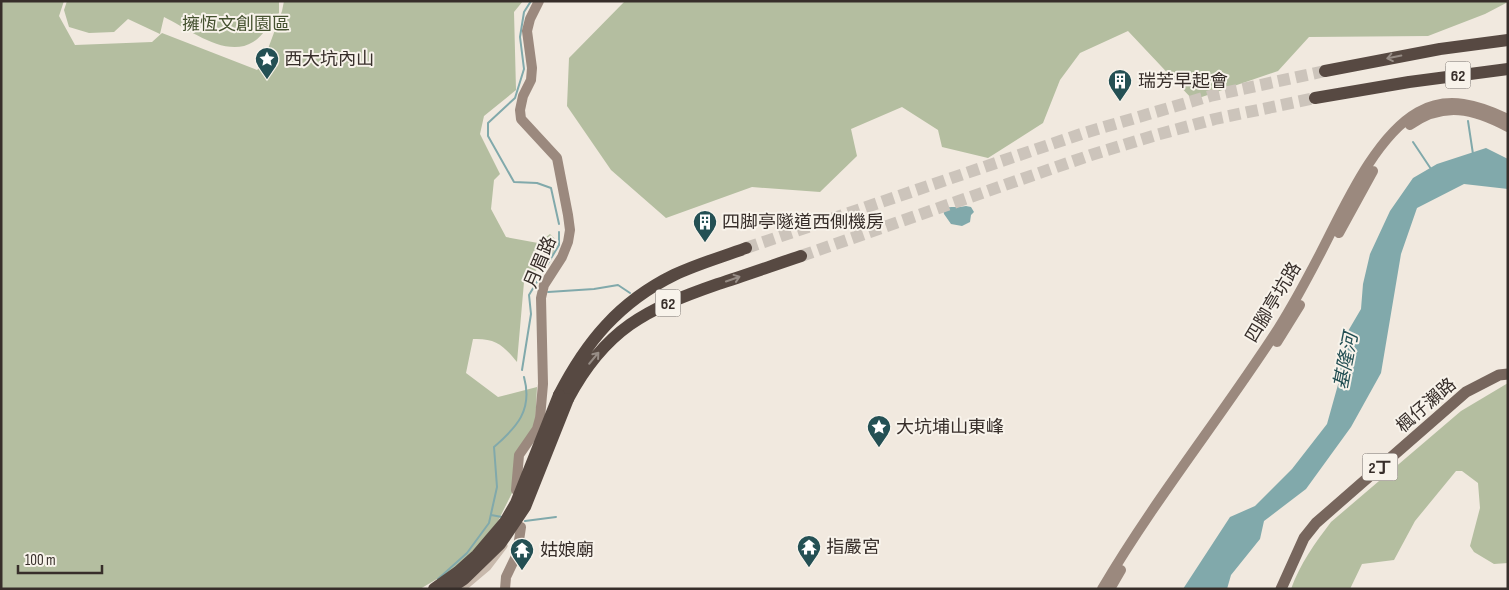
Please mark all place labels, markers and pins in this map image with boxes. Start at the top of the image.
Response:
place icon: 西大坑內山 [254,46,280,80]
place label: 西大坑內山 [284,49,374,70]
building icon: 瑞芳早起會 [1107,68,1133,102]
place label: 瑞芳早起會 [1138,71,1228,92]
building icon: 四脚亭隧道西側機房 [692,209,718,243]
place label: 四脚亭隧道西側機房 [722,212,884,233]
place icon: 大坑埔山東峰 [866,414,892,448]
place label: 大坑埔山東峰 [896,417,1004,438]
temple icon: 指嚴宮 [796,534,822,568]
temple icon: 姑娘廟 [509,537,535,571]
place label: 指嚴宮 [826,537,880,558]
place label: 姑娘廟 [540,540,594,561]

